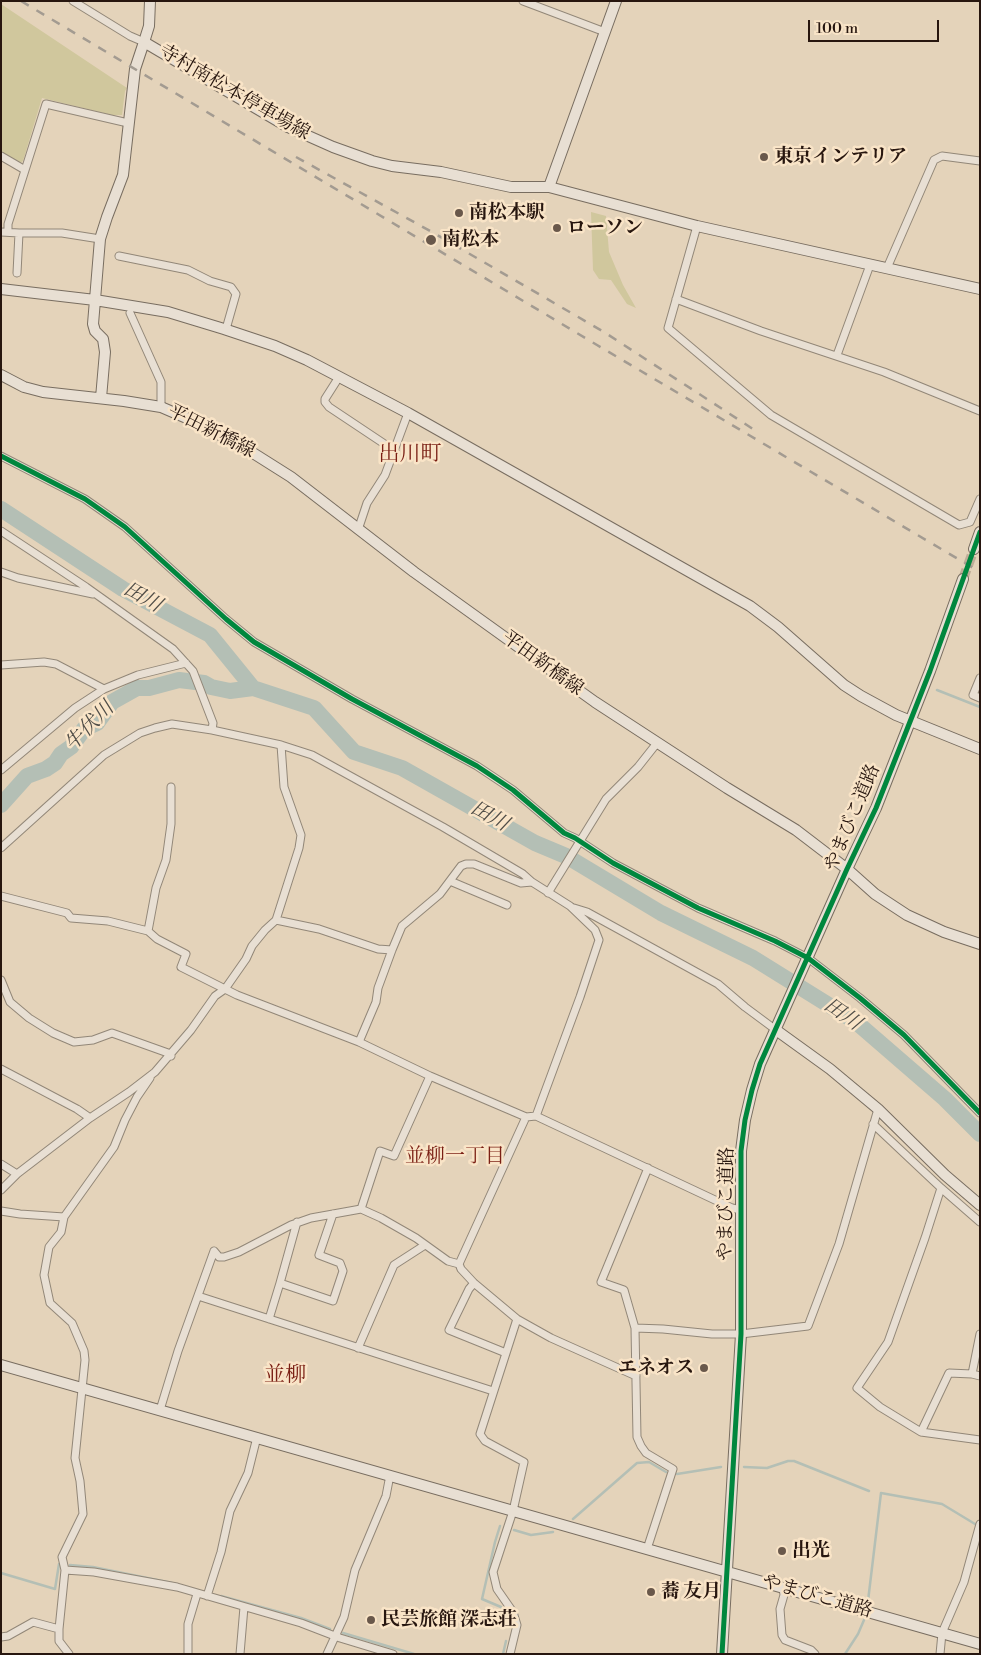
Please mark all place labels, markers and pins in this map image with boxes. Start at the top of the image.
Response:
place label: 東京インテリア [774,146,907,168]
marker: 東京インテリア [758,151,770,163]
place label: 南松本駅 [469,202,545,224]
marker: 南松本駅 [453,207,465,219]
place label: ローソン [567,217,643,239]
marker: ローソン [551,222,563,234]
place label: 南松本 [442,229,499,251]
marker: 南松本 [424,233,438,247]
place label: エネオス [618,1357,694,1379]
marker: エネオス [698,1362,710,1374]
place label: 出光 [792,1540,830,1562]
marker: 出光 [776,1545,788,1557]
place label: 蕎 友月 [661,1581,721,1603]
marker: 蕎 友月 [645,1586,657,1598]
place label: 民芸旅館 深志荘 [381,1609,517,1631]
marker: 民芸旅館 深志荘 [365,1614,377,1626]

